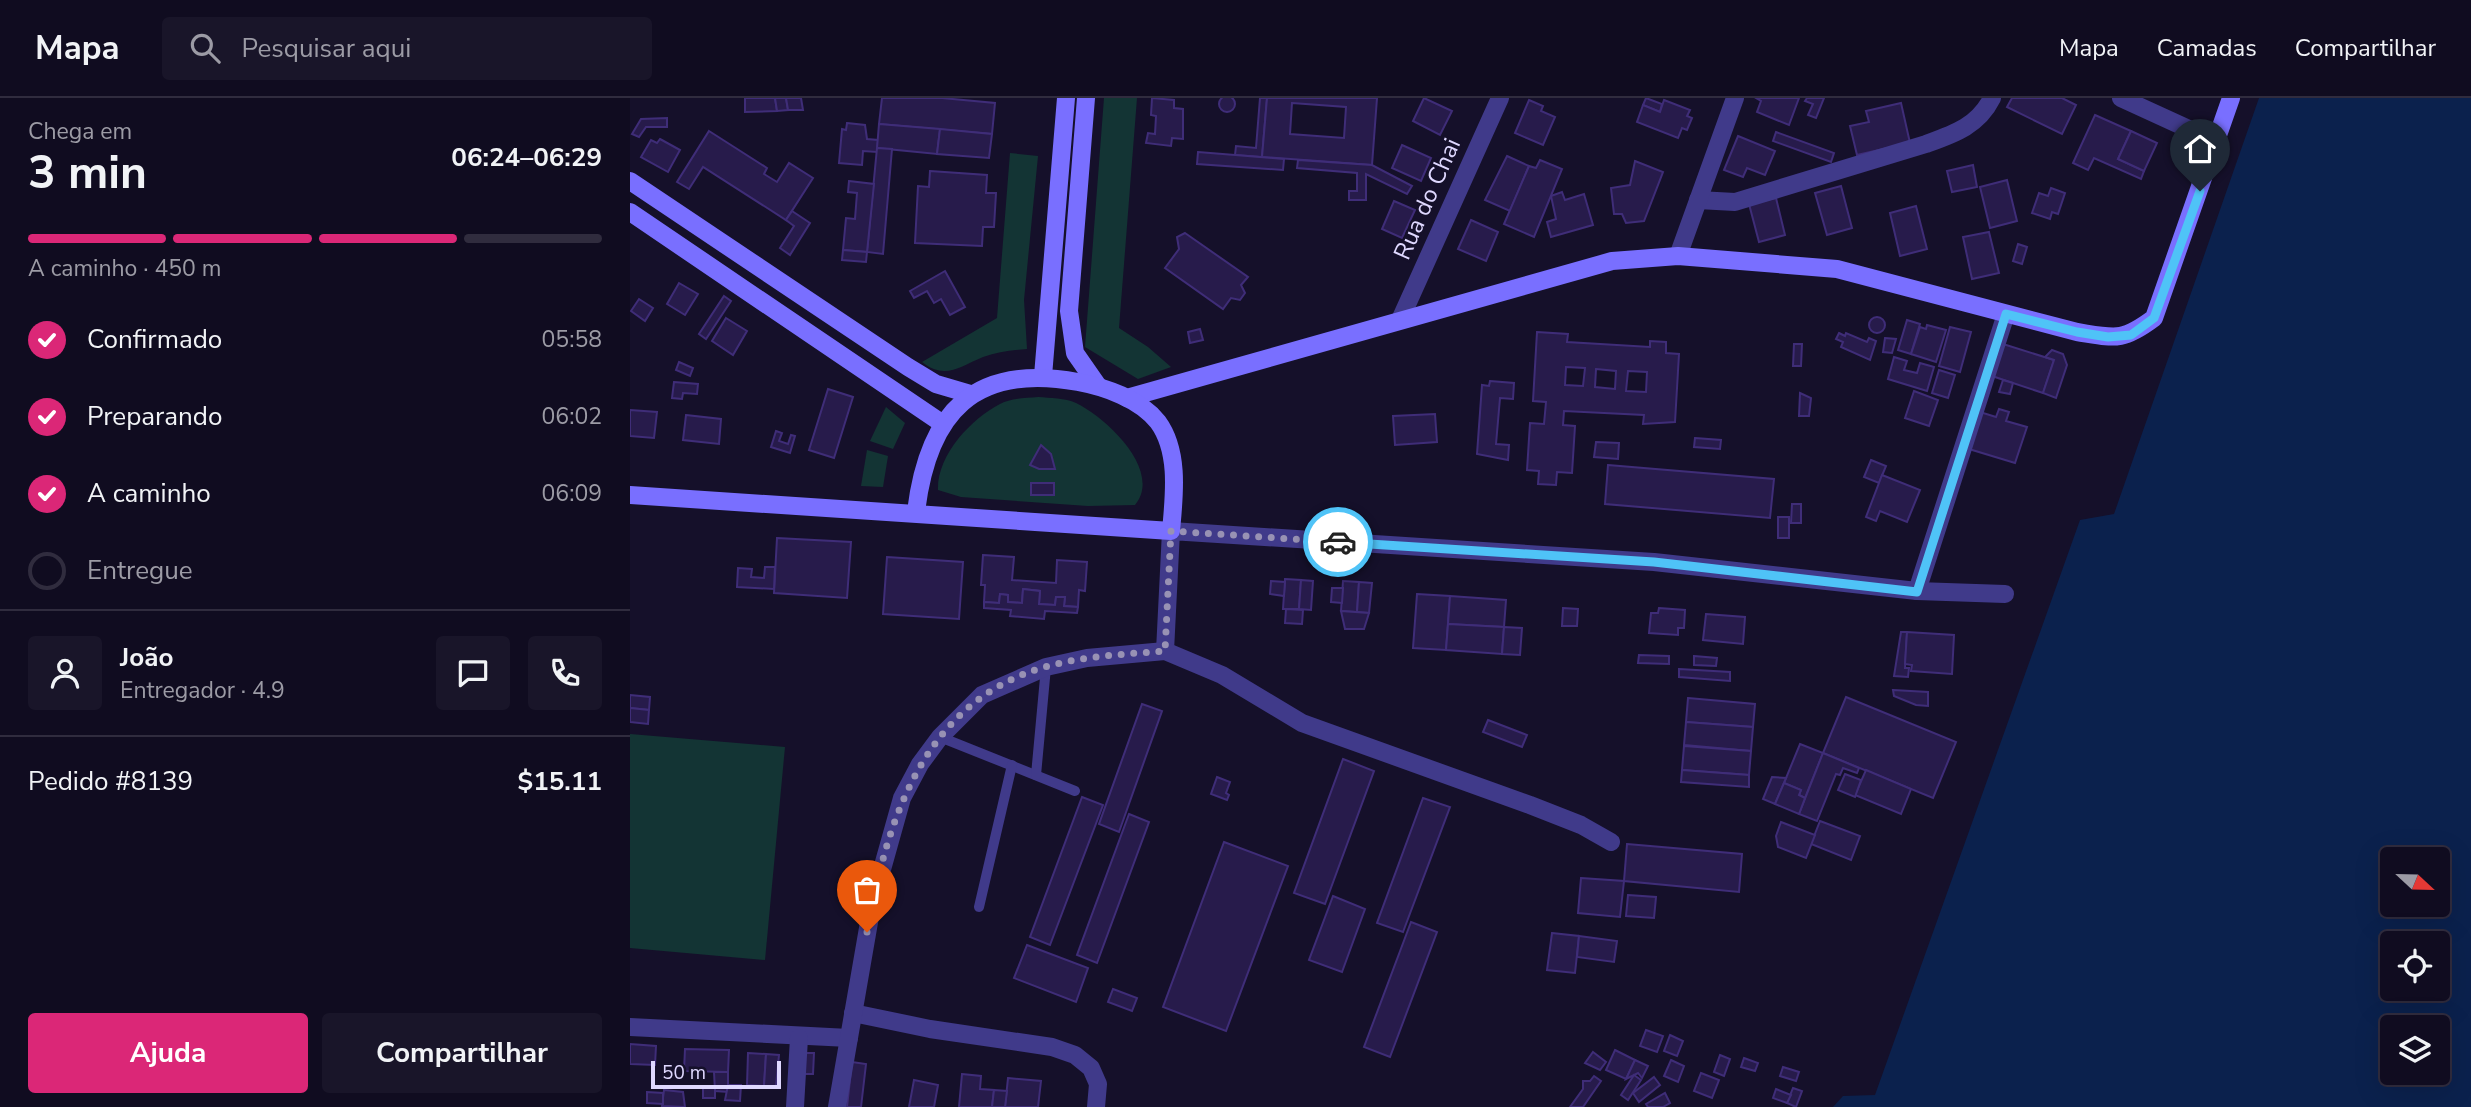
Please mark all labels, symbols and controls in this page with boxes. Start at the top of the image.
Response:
search box [162,17,652,80]
text: Mapa [35,26,120,71]
icon: search [186,29,224,67]
text: Pesquisar aqui [242,31,411,66]
text: Mapa [2059,32,2119,64]
text: Camadas [2157,32,2257,64]
text: Compartilhar [2295,32,2436,64]
text: Chega em [28,116,132,147]
pin [2170,119,2230,191]
icon: home [2181,130,2219,168]
street label: Rua do Chai [1386,133,1468,265]
text: 06:24–06:29 [451,140,602,175]
text: 3 min [28,141,147,204]
text: A caminho · 450 m [28,253,221,284]
icon: check [28,321,66,359]
text: Confirmado [87,322,222,357]
text: 05:58 [542,324,602,355]
icon: check [28,398,66,436]
text: Preparando [87,399,222,434]
text: 06:02 [542,401,602,432]
icon: check [28,475,66,513]
text: A caminho [87,476,211,511]
text: 06:09 [542,478,602,509]
courier [1303,507,1373,577]
icon: car [1319,523,1357,561]
text: Entregue [87,553,193,588]
button: person [28,636,102,710]
button: chat [436,636,510,710]
button: phone [528,636,602,710]
text: João [120,640,173,675]
text: Entregador · 4.9 [120,675,285,706]
text: Pedido #8139 [28,764,193,799]
text: $15.11 [518,764,602,799]
north arrow [2380,847,2450,917]
map controls [2380,847,2450,1085]
pin [837,860,897,932]
icon: bag [848,871,886,909]
button: locate [2380,931,2450,1001]
button: Ajuda [28,1013,308,1093]
button: Compartilhar [322,1013,602,1093]
button: layers [2380,1015,2450,1085]
scale bar [651,1058,780,1090]
text: 50 m [662,1060,706,1086]

